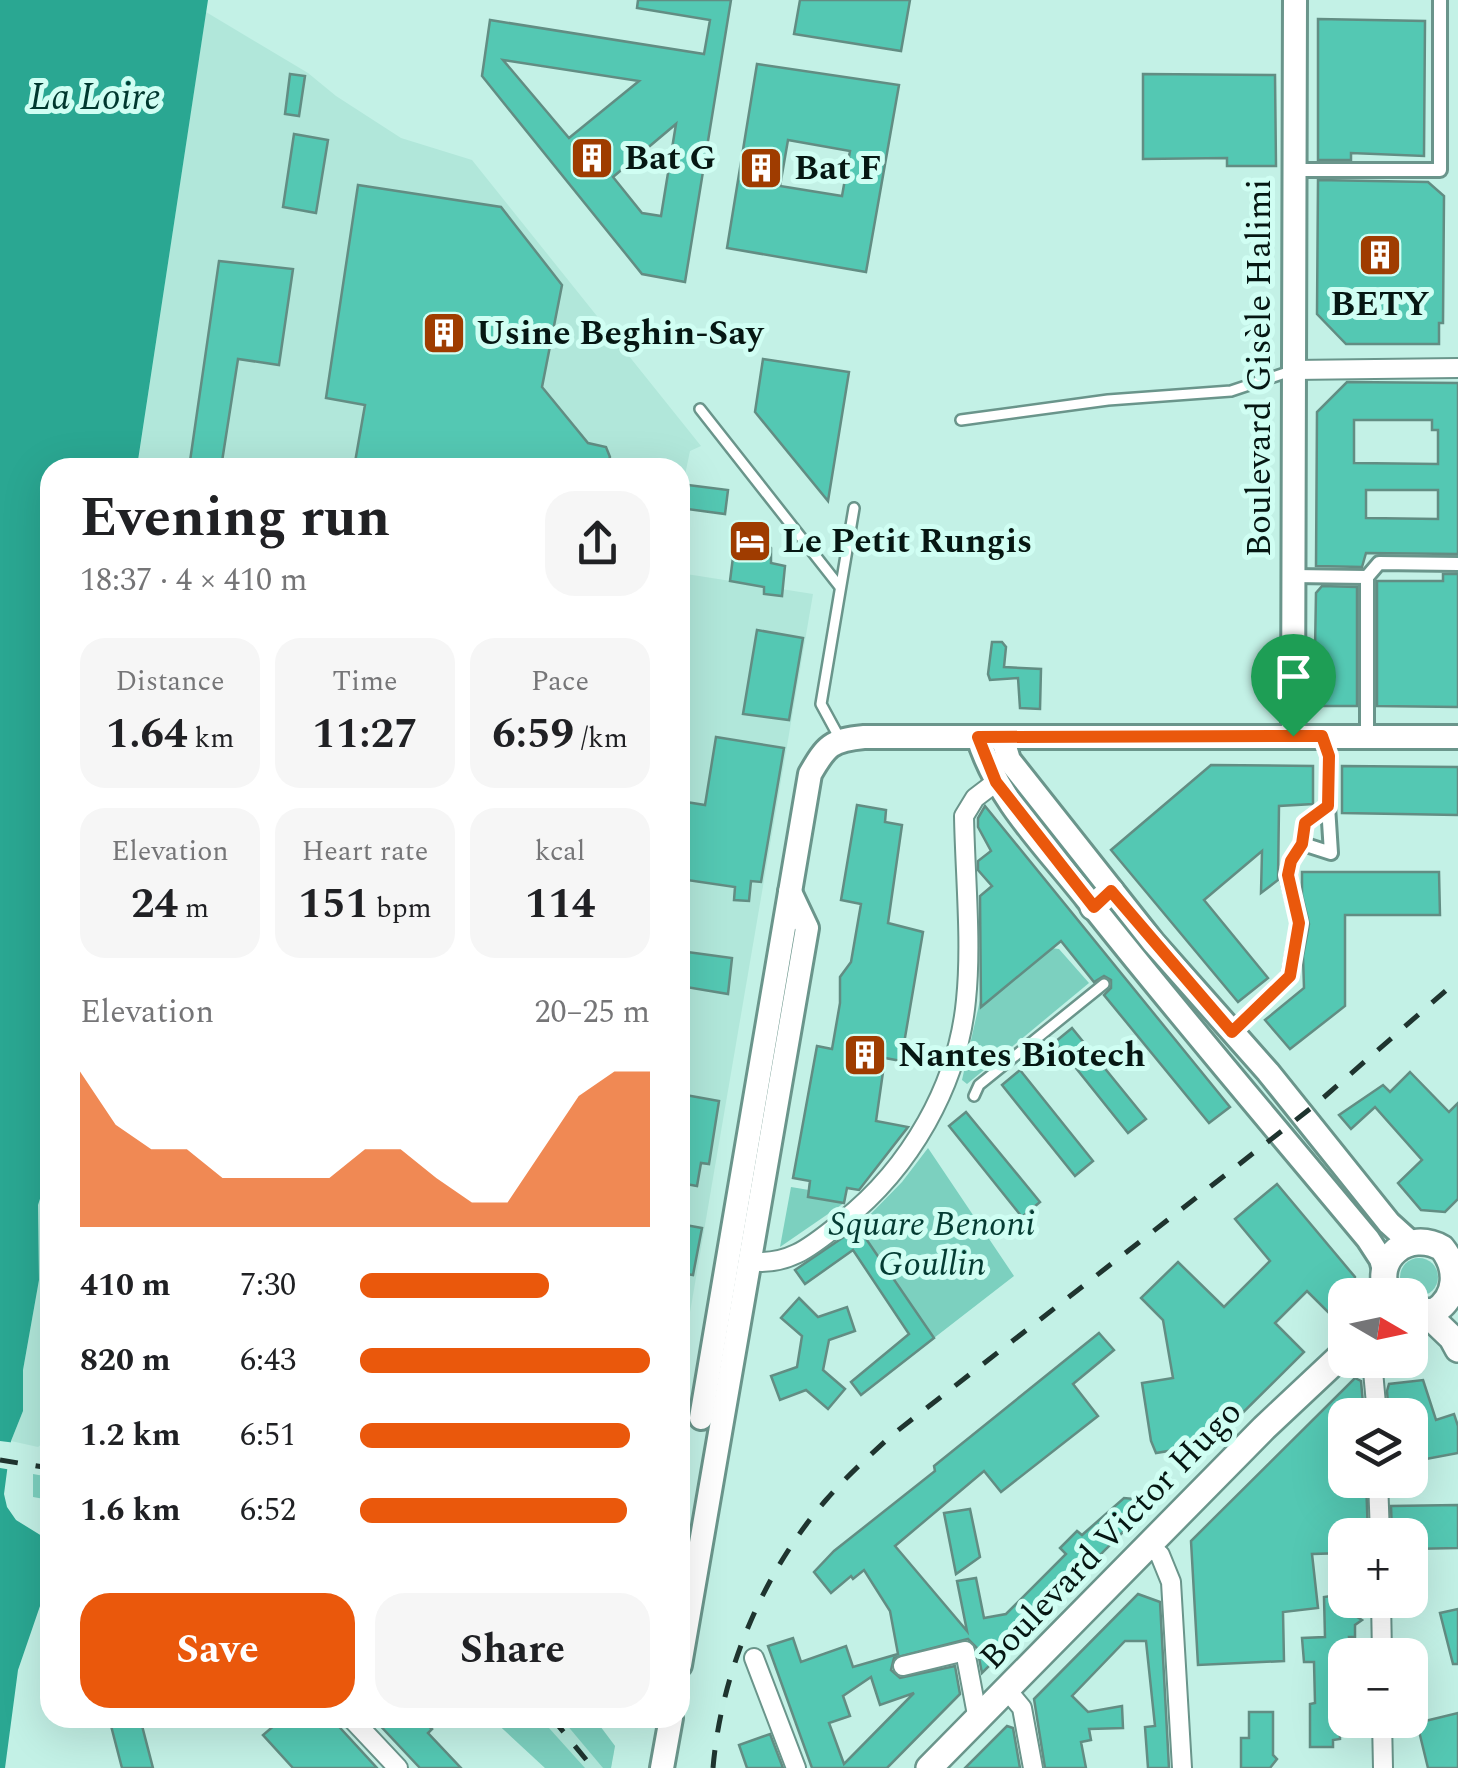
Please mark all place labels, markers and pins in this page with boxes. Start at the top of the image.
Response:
place label: Bat G [624,132,716,185]
building icon: Bat G [569,135,615,181]
place label: Bat F [794,142,882,195]
building icon: Bat F [738,145,784,191]
building icon: BETY [1357,232,1403,278]
place label: BETY [1330,278,1430,331]
place label: Usine Beghin-Say [476,307,765,360]
building icon: Usine Beghin-Say [421,310,467,356]
place label: Le Petit Rungis [782,515,1032,568]
hotel icon: Le Petit Rungis [727,518,773,564]
pin [1251,634,1336,737]
place label: Nantes Biotech [898,1029,1146,1082]
building icon: Nantes Biotech [842,1032,888,1078]

